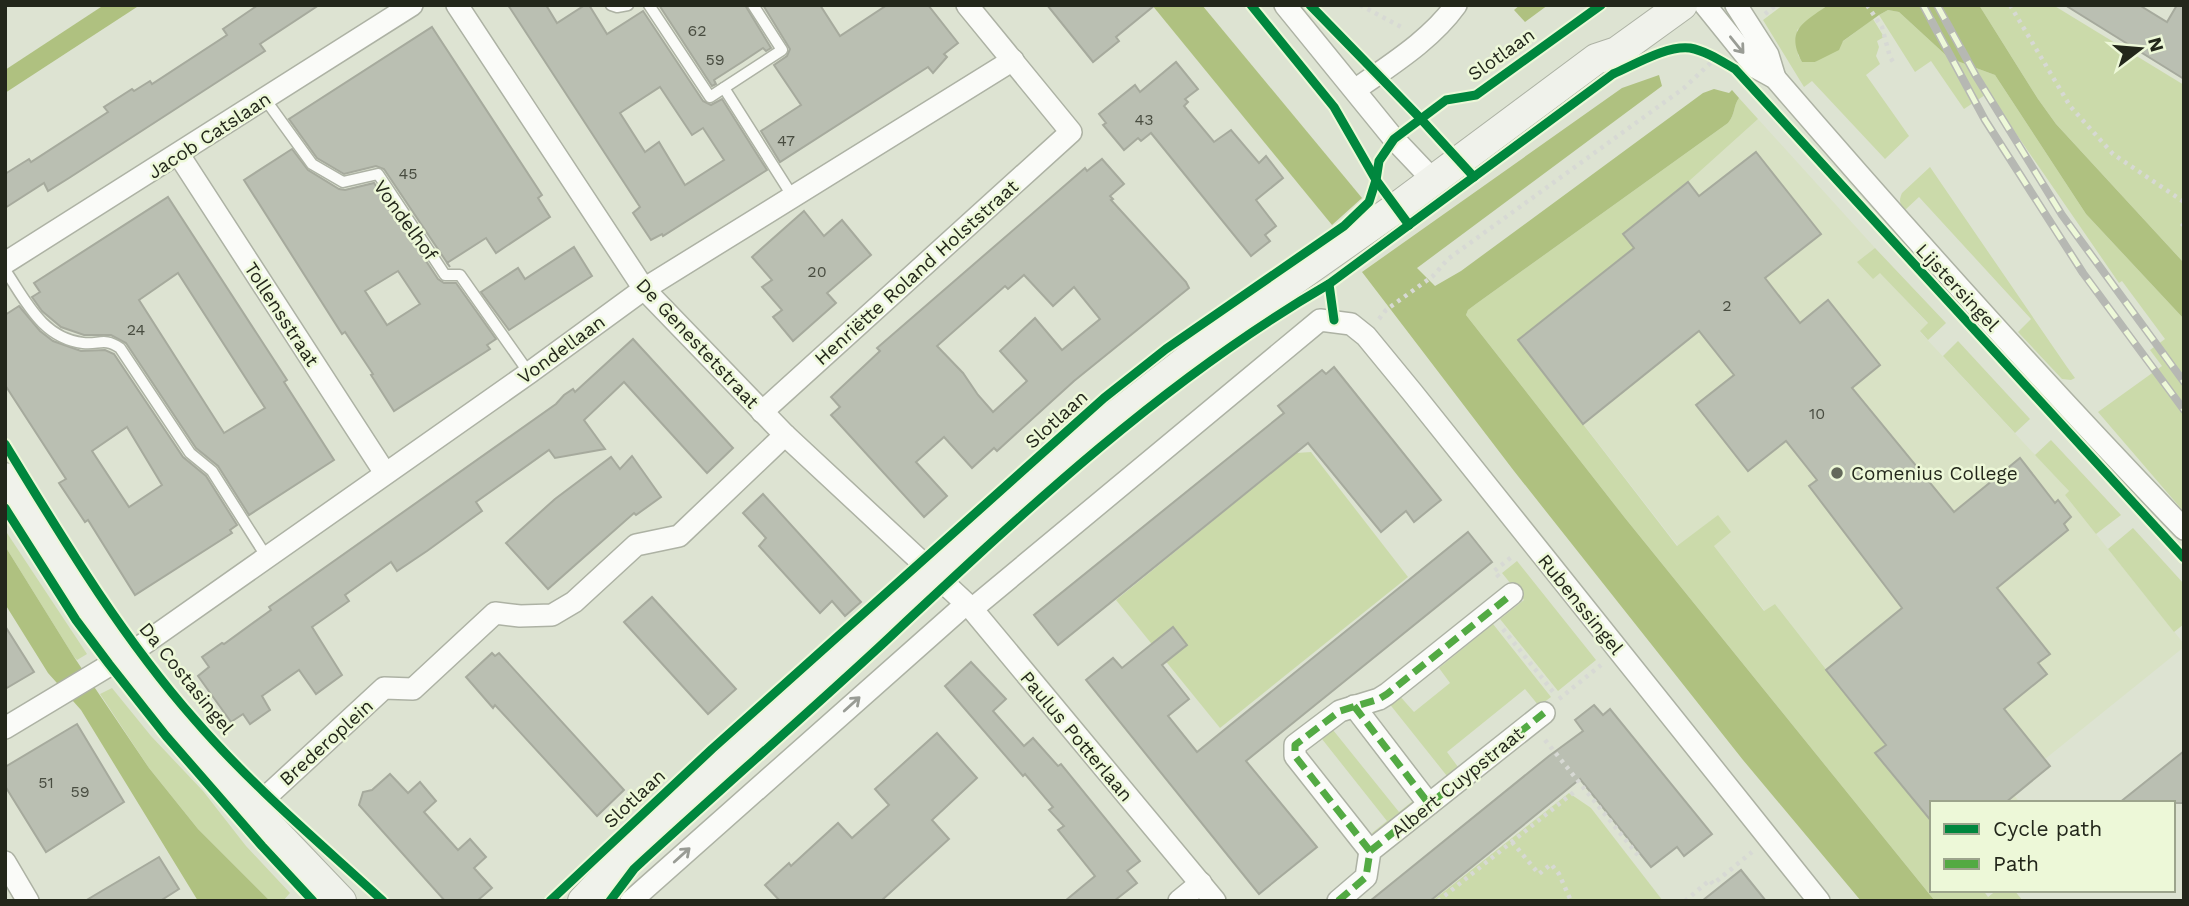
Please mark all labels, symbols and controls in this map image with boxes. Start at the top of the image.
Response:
north arrow [2105,14,2175,84]
house number: 62 [687,21,707,40]
street label: Slotlaan [1463,23,1539,86]
text: N [2143,35,2169,54]
one-way arrow [1729,36,1745,54]
house number: 59 [705,50,725,69]
street label: Jacob Catslaan [143,87,275,184]
house number: 43 [1134,110,1154,129]
house number: 47 [777,131,795,150]
house number: 45 [398,164,418,183]
street label: Henriëtte Roland Holststraat [810,175,1023,370]
street label: Vondelhof [369,176,443,265]
street label: Lijstersingel [1911,239,2004,336]
street label: Tollensstraat [239,258,324,371]
house number: 20 [807,262,827,281]
street label: De Genestetstraat [631,273,764,413]
house number: 2 [1722,296,1732,315]
street label: Vondellaan [513,310,609,389]
house number: 24 [127,320,146,339]
street label: Slotlaan [1020,385,1092,453]
house number: 10 [1809,404,1825,423]
place label: Comenius College [1851,462,2018,485]
marker: Comenius College [1829,465,1845,481]
street label: Rubenssingel [1533,549,1628,659]
street label: Da Costasingel [134,618,239,739]
street label: Paulus Potterlaan [1015,666,1138,806]
street label: Brederoplein [275,694,378,790]
one-way arrow [843,696,861,712]
street label: Albert Cuypstraat [1386,722,1528,843]
street label: Slotlaan [599,764,670,833]
house number: 51 [38,773,54,792]
house number: 59 [70,782,90,801]
legend [1930,801,2175,892]
text: Cycle path [1993,816,2102,841]
one-way arrow [673,847,691,863]
text: Path [1993,851,2039,876]

